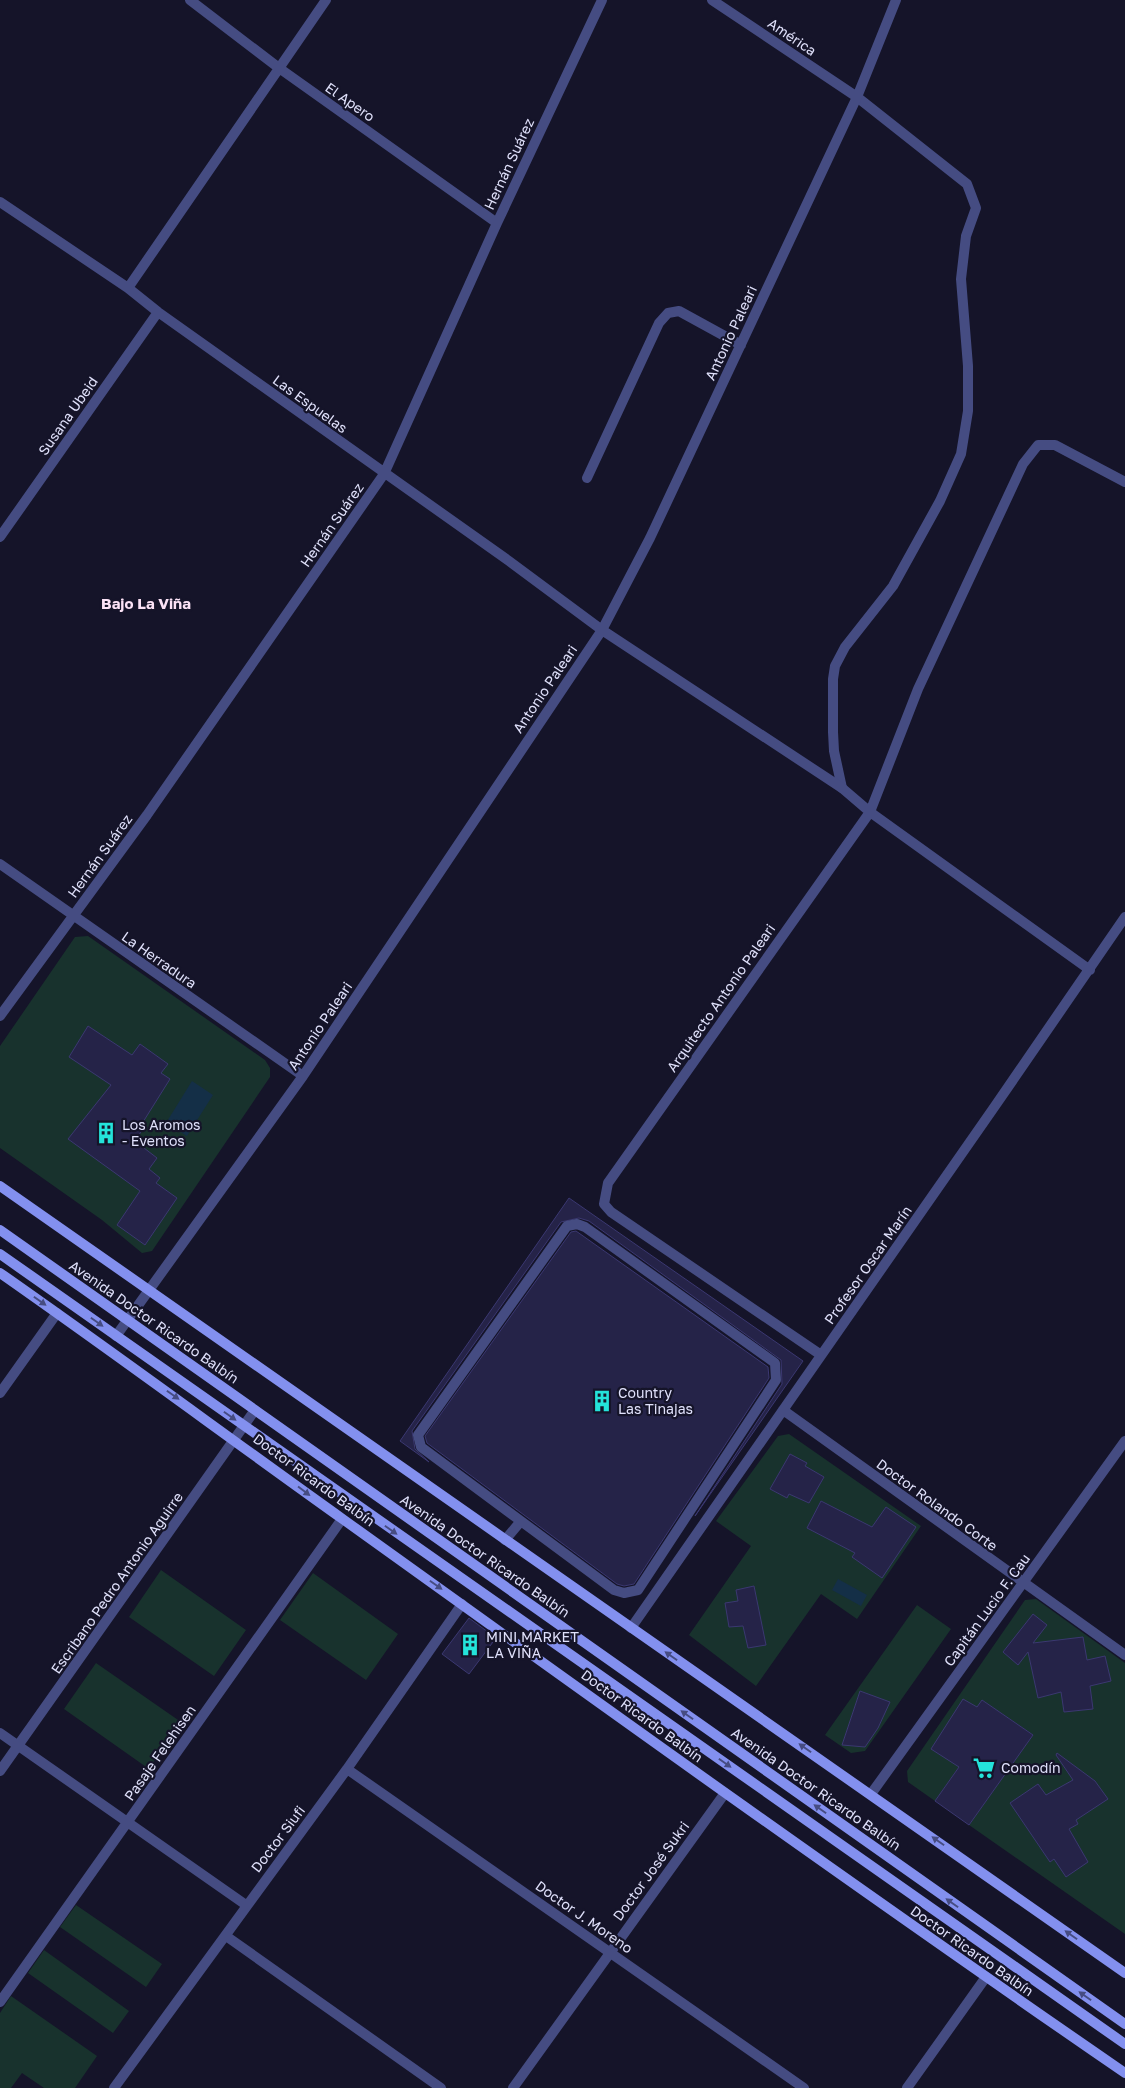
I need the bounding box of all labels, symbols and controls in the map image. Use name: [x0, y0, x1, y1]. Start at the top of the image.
street label: América: [765, 14, 820, 59]
street label: El Apero: [322, 78, 378, 125]
street label: Hernán Suárez: [480, 115, 537, 212]
street label: Antonio Paleari: [701, 283, 760, 383]
street label: Las Espuelas: [270, 371, 351, 436]
street label: Susana Ubeid: [34, 373, 101, 458]
street label: Hernán Suárez: [296, 479, 367, 570]
district label: Bajo La Viña: [101, 594, 191, 612]
street label: Antonio Paleari: [509, 641, 580, 736]
street label: Hernán Suárez: [64, 811, 136, 901]
street label: Arquitecto Antonio Paleari: [663, 920, 778, 1075]
street label: La Herradura: [119, 928, 200, 992]
street label: Antonio Paleari: [284, 978, 355, 1073]
place label: Los Aromos - Eventos: [122, 1116, 200, 1149]
building icon: Los Aromos - Eventos: [93, 1120, 119, 1146]
street label: Profesor Oscar Marín: [820, 1202, 915, 1327]
street label: Avenida Doctor Ricardo Balbín: [66, 1256, 242, 1387]
one-way arrow: [33, 1296, 47, 1306]
one-way arrow: [90, 1317, 104, 1327]
place label: Country Las Tinajas: [618, 1384, 693, 1417]
building icon: Country Las Tinajas: [589, 1388, 615, 1414]
one-way arrow: [166, 1390, 180, 1400]
one-way arrow: [223, 1411, 236, 1421]
street label: Doctor Ricardo Balbín: [250, 1430, 378, 1529]
street label: Doctor Rolando Corte: [873, 1455, 1001, 1554]
one-way arrow: [297, 1485, 310, 1496]
street label: Escribano Pedro Antonio Aguirre: [47, 1489, 186, 1677]
street label: Avenida Doctor Ricardo Balbín: [397, 1490, 573, 1621]
one-way arrow: [385, 1525, 398, 1535]
street label: Capitán Lucio F. Cau: [940, 1550, 1033, 1669]
one-way arrow: [429, 1580, 443, 1590]
place label: MINI MARKET LA VIÑA: [486, 1628, 579, 1661]
building icon: MINI MARKET LA VIÑA: [457, 1632, 483, 1658]
one-way arrow: [664, 1651, 678, 1661]
street label: Doctor Ricardo Balbín: [578, 1666, 706, 1765]
street label: Pasaje Felehisen: [120, 1702, 199, 1804]
one-way arrow: [680, 1710, 694, 1720]
street label: Avenida Doctor Ricardo Balbín: [728, 1723, 904, 1854]
one-way arrow: [798, 1743, 812, 1753]
supermarket icon: Comodín: [971, 1755, 997, 1781]
one-way arrow: [718, 1758, 732, 1768]
place label: Comodín: [1001, 1759, 1061, 1776]
street label: Doctor Siufi: [247, 1802, 308, 1875]
one-way arrow: [813, 1804, 826, 1814]
street label: Doctor José Sukri: [609, 1818, 692, 1924]
one-way arrow: [931, 1836, 945, 1846]
street label: Doctor J. Moreno: [532, 1877, 636, 1956]
one-way arrow: [946, 1898, 959, 1908]
street label: Doctor Ricardo Balbín: [908, 1902, 1037, 1999]
one-way arrow: [1064, 1930, 1078, 1940]
one-way arrow: [1078, 1991, 1092, 2001]

